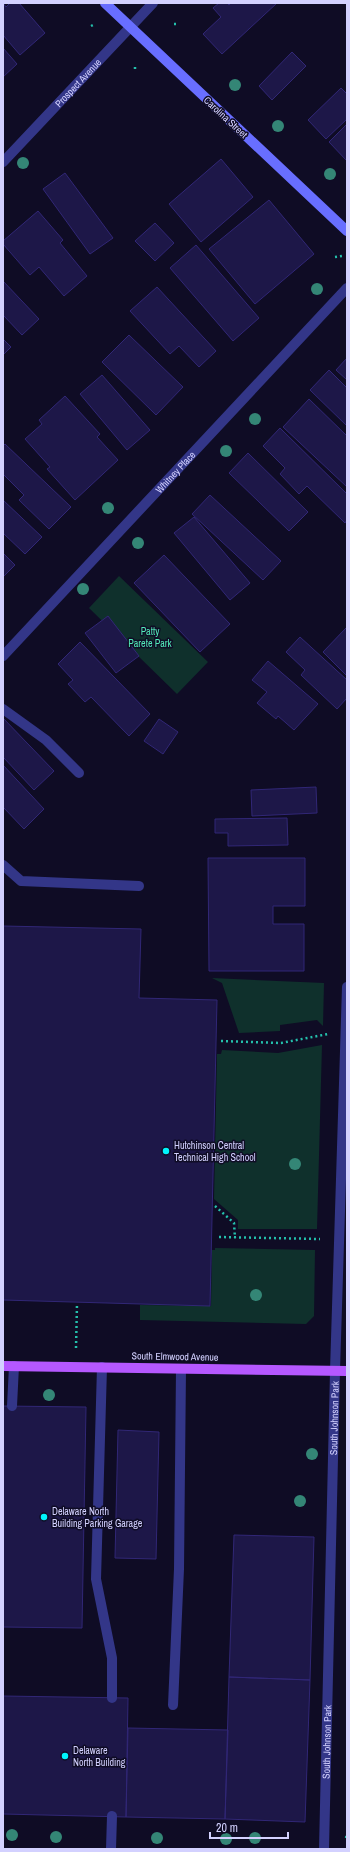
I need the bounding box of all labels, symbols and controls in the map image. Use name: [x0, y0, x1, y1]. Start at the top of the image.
street label: Prospect Avenue: [52, 56, 104, 110]
street label: Carolina Street: [201, 94, 251, 141]
street label: Whitney Place: [153, 448, 199, 496]
park label: Patty Parete Park: [128, 625, 173, 650]
place label: Hutchinson Central Technical High School: [174, 1139, 256, 1164]
marker: Hutchinson Central Technical High School: [161, 1146, 171, 1156]
street label: South Elmwood Avenue: [131, 1349, 219, 1364]
street label: South Johnson Park: [327, 1380, 342, 1455]
place label: Delaware North Building Parking Garage: [52, 1505, 143, 1530]
marker: Delaware North Building Parking Garage: [39, 1512, 49, 1522]
street label: South Johnson Park: [320, 1704, 334, 1779]
place label: Delaware North Building: [73, 1744, 126, 1769]
marker: Delaware North Building: [60, 1751, 70, 1761]
scale bar: [210, 1814, 288, 1840]
text: 20 m: [216, 1820, 238, 1836]

